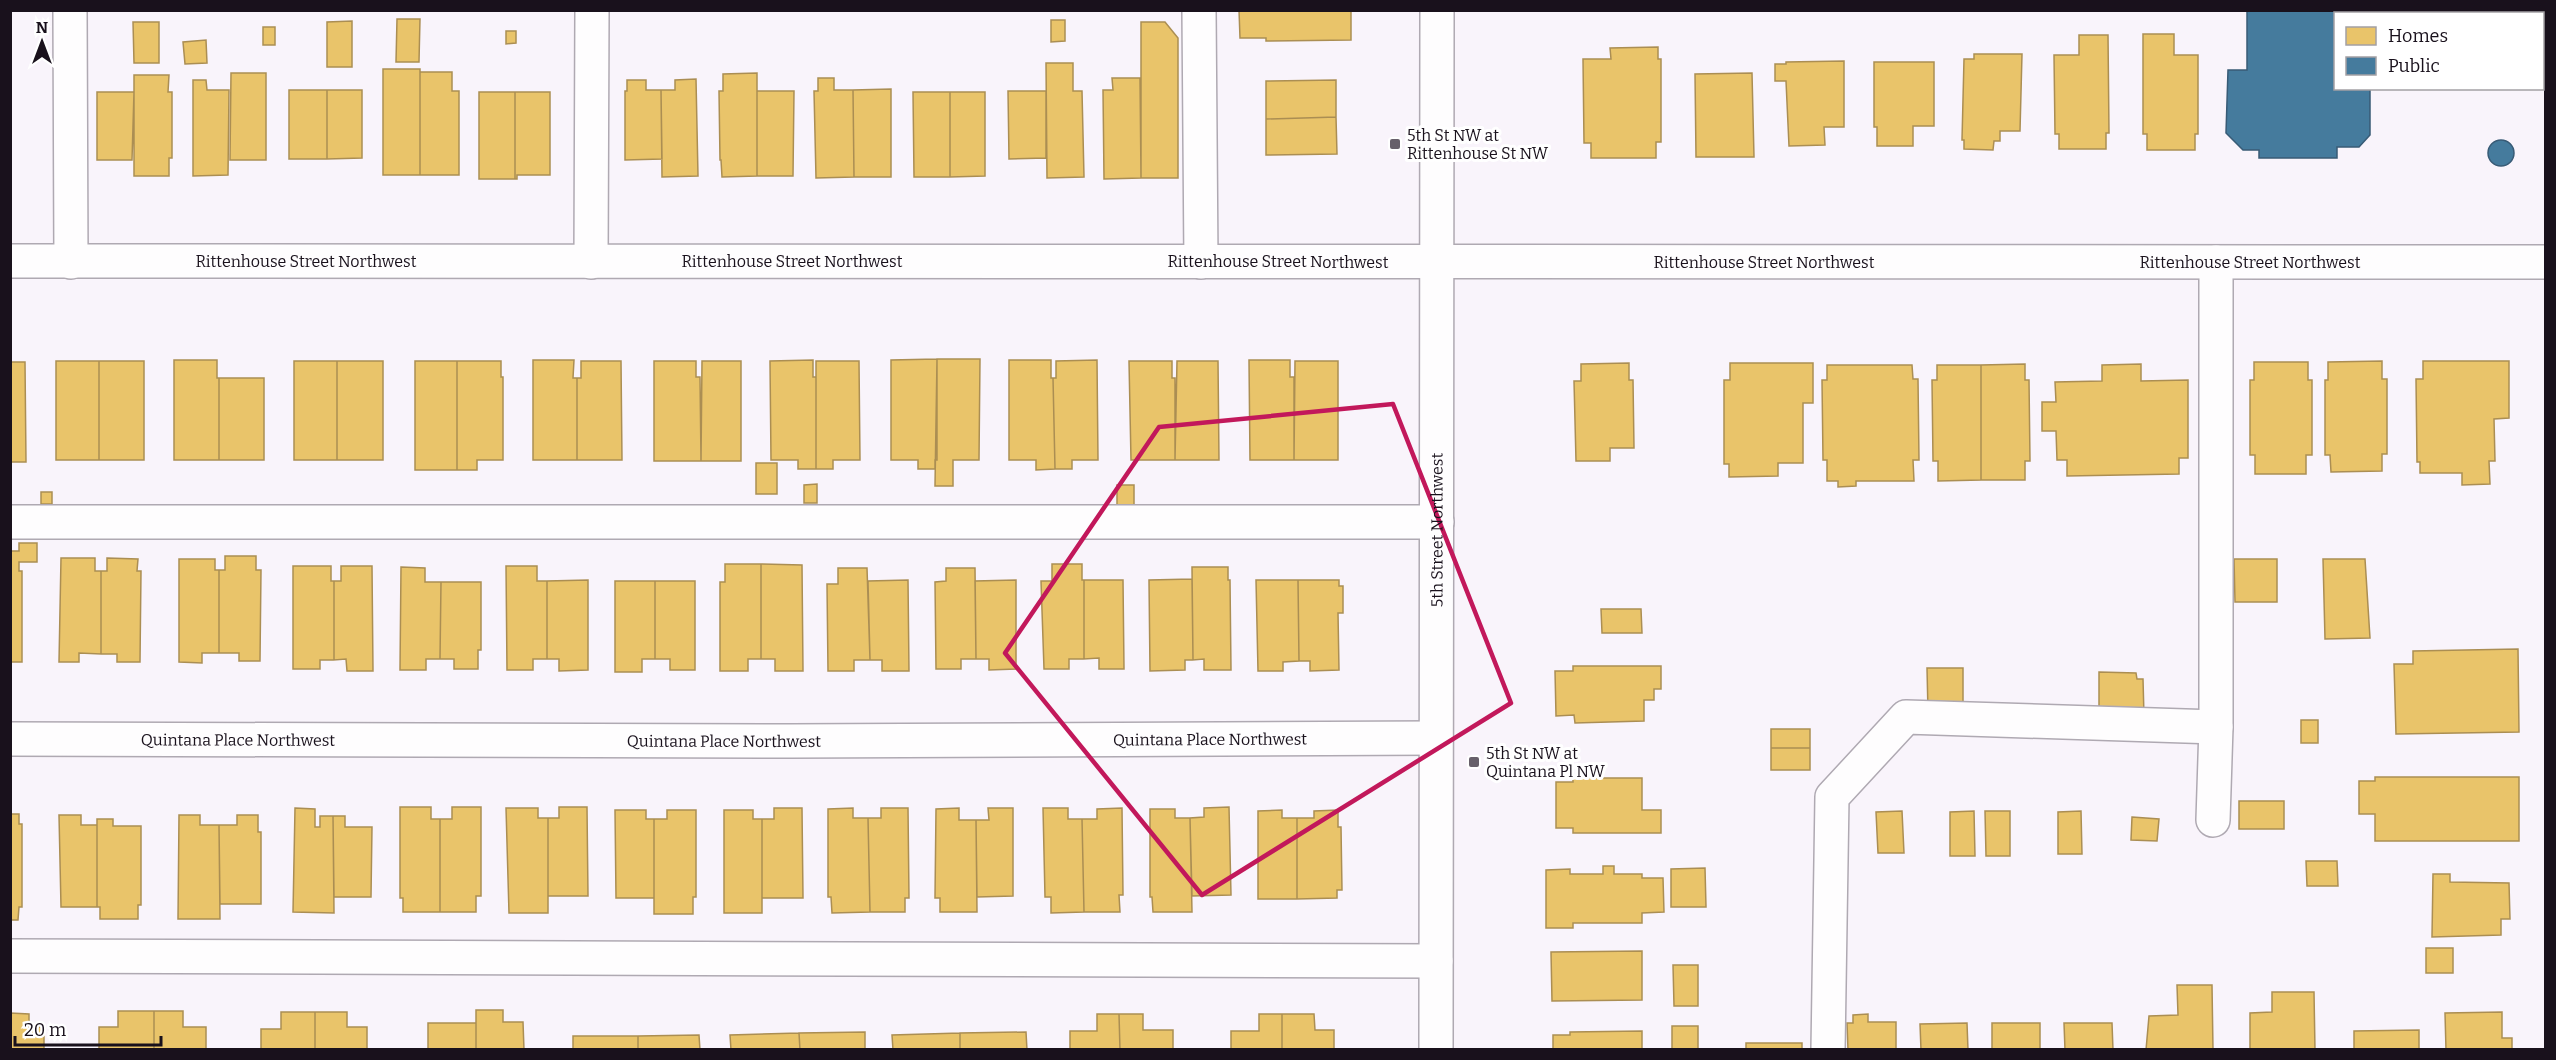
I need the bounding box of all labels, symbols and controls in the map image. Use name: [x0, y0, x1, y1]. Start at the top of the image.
north arrow: [12, 12, 72, 72]
legend: [2334, 12, 2544, 90]
text: N: [36, 18, 48, 37]
text: Homes: [2388, 25, 2448, 47]
text: Public: [2388, 55, 2440, 77]
place label: 5th St NW at Rittenhouse St NW: [1407, 126, 1549, 163]
marker: 5th St NW at Rittenhouse St NW: [1388, 137, 1402, 151]
street label: Rittenhouse Street Northwest: [195, 252, 417, 271]
street label: Rittenhouse Street Northwest: [681, 252, 903, 271]
street label: Rittenhouse Street Northwest: [1167, 252, 1389, 271]
street label: Rittenhouse Street Northwest: [1653, 252, 1875, 271]
street label: Rittenhouse Street Northwest: [2139, 252, 2361, 271]
street label: 5th Street Northwest: [1427, 453, 1446, 607]
street label: Quintana Place Northwest: [1113, 729, 1307, 749]
street label: Quintana Place Northwest: [141, 730, 335, 749]
street label: Quintana Place Northwest: [627, 731, 821, 751]
place label: 5th St NW at Quintana Pl NW: [1486, 744, 1606, 781]
marker: 5th St NW at Quintana Pl NW: [1467, 755, 1481, 769]
scale bar: [15, 1009, 160, 1047]
text: 20 m: [24, 1019, 66, 1041]

